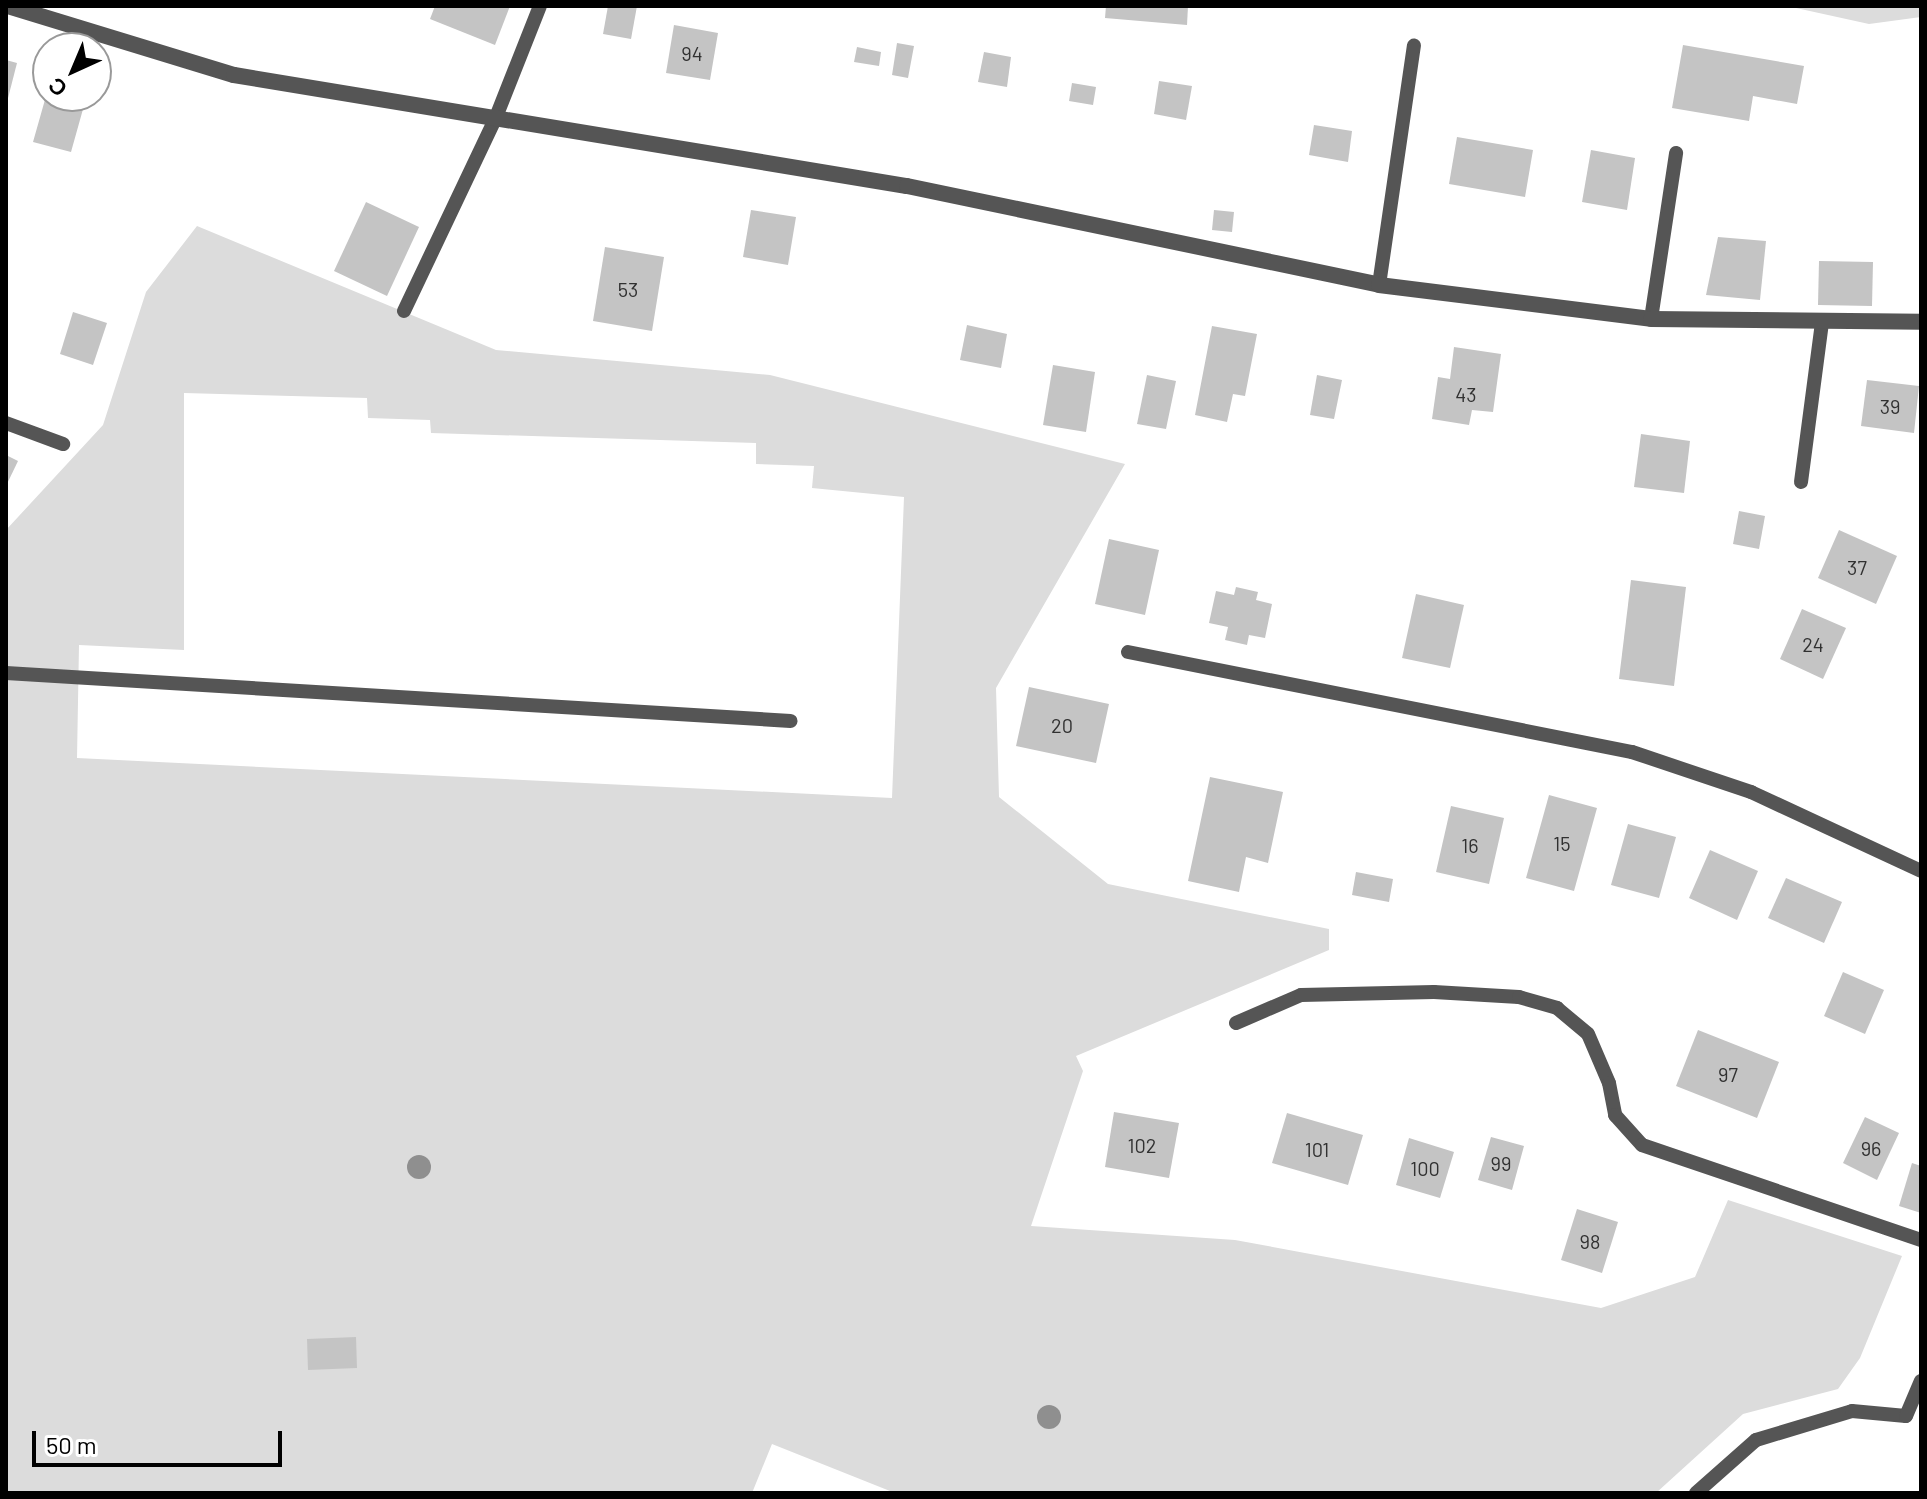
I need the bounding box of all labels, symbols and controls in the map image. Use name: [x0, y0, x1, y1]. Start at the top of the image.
north arrow: [32, 32, 112, 112]
house number: 94: [681, 41, 703, 65]
text: С: [42, 73, 71, 103]
house number: 53: [618, 277, 638, 301]
house number: 43: [1455, 382, 1477, 406]
house number: 39: [1880, 394, 1900, 418]
house number: 37: [1847, 555, 1867, 579]
house number: 24: [1802, 632, 1824, 656]
house number: 20: [1051, 713, 1073, 737]
house number: 15: [1553, 831, 1571, 855]
house number: 16: [1461, 833, 1479, 857]
house number: 97: [1718, 1062, 1738, 1086]
house number: 102: [1127, 1133, 1157, 1157]
house number: 96: [1861, 1136, 1881, 1160]
house number: 101: [1305, 1137, 1329, 1161]
house number: 99: [1491, 1151, 1511, 1175]
house number: 100: [1410, 1156, 1440, 1180]
house number: 98: [1580, 1229, 1600, 1253]
scale bar: [36, 1415, 286, 1465]
text: 50 m: [46, 1430, 97, 1459]

